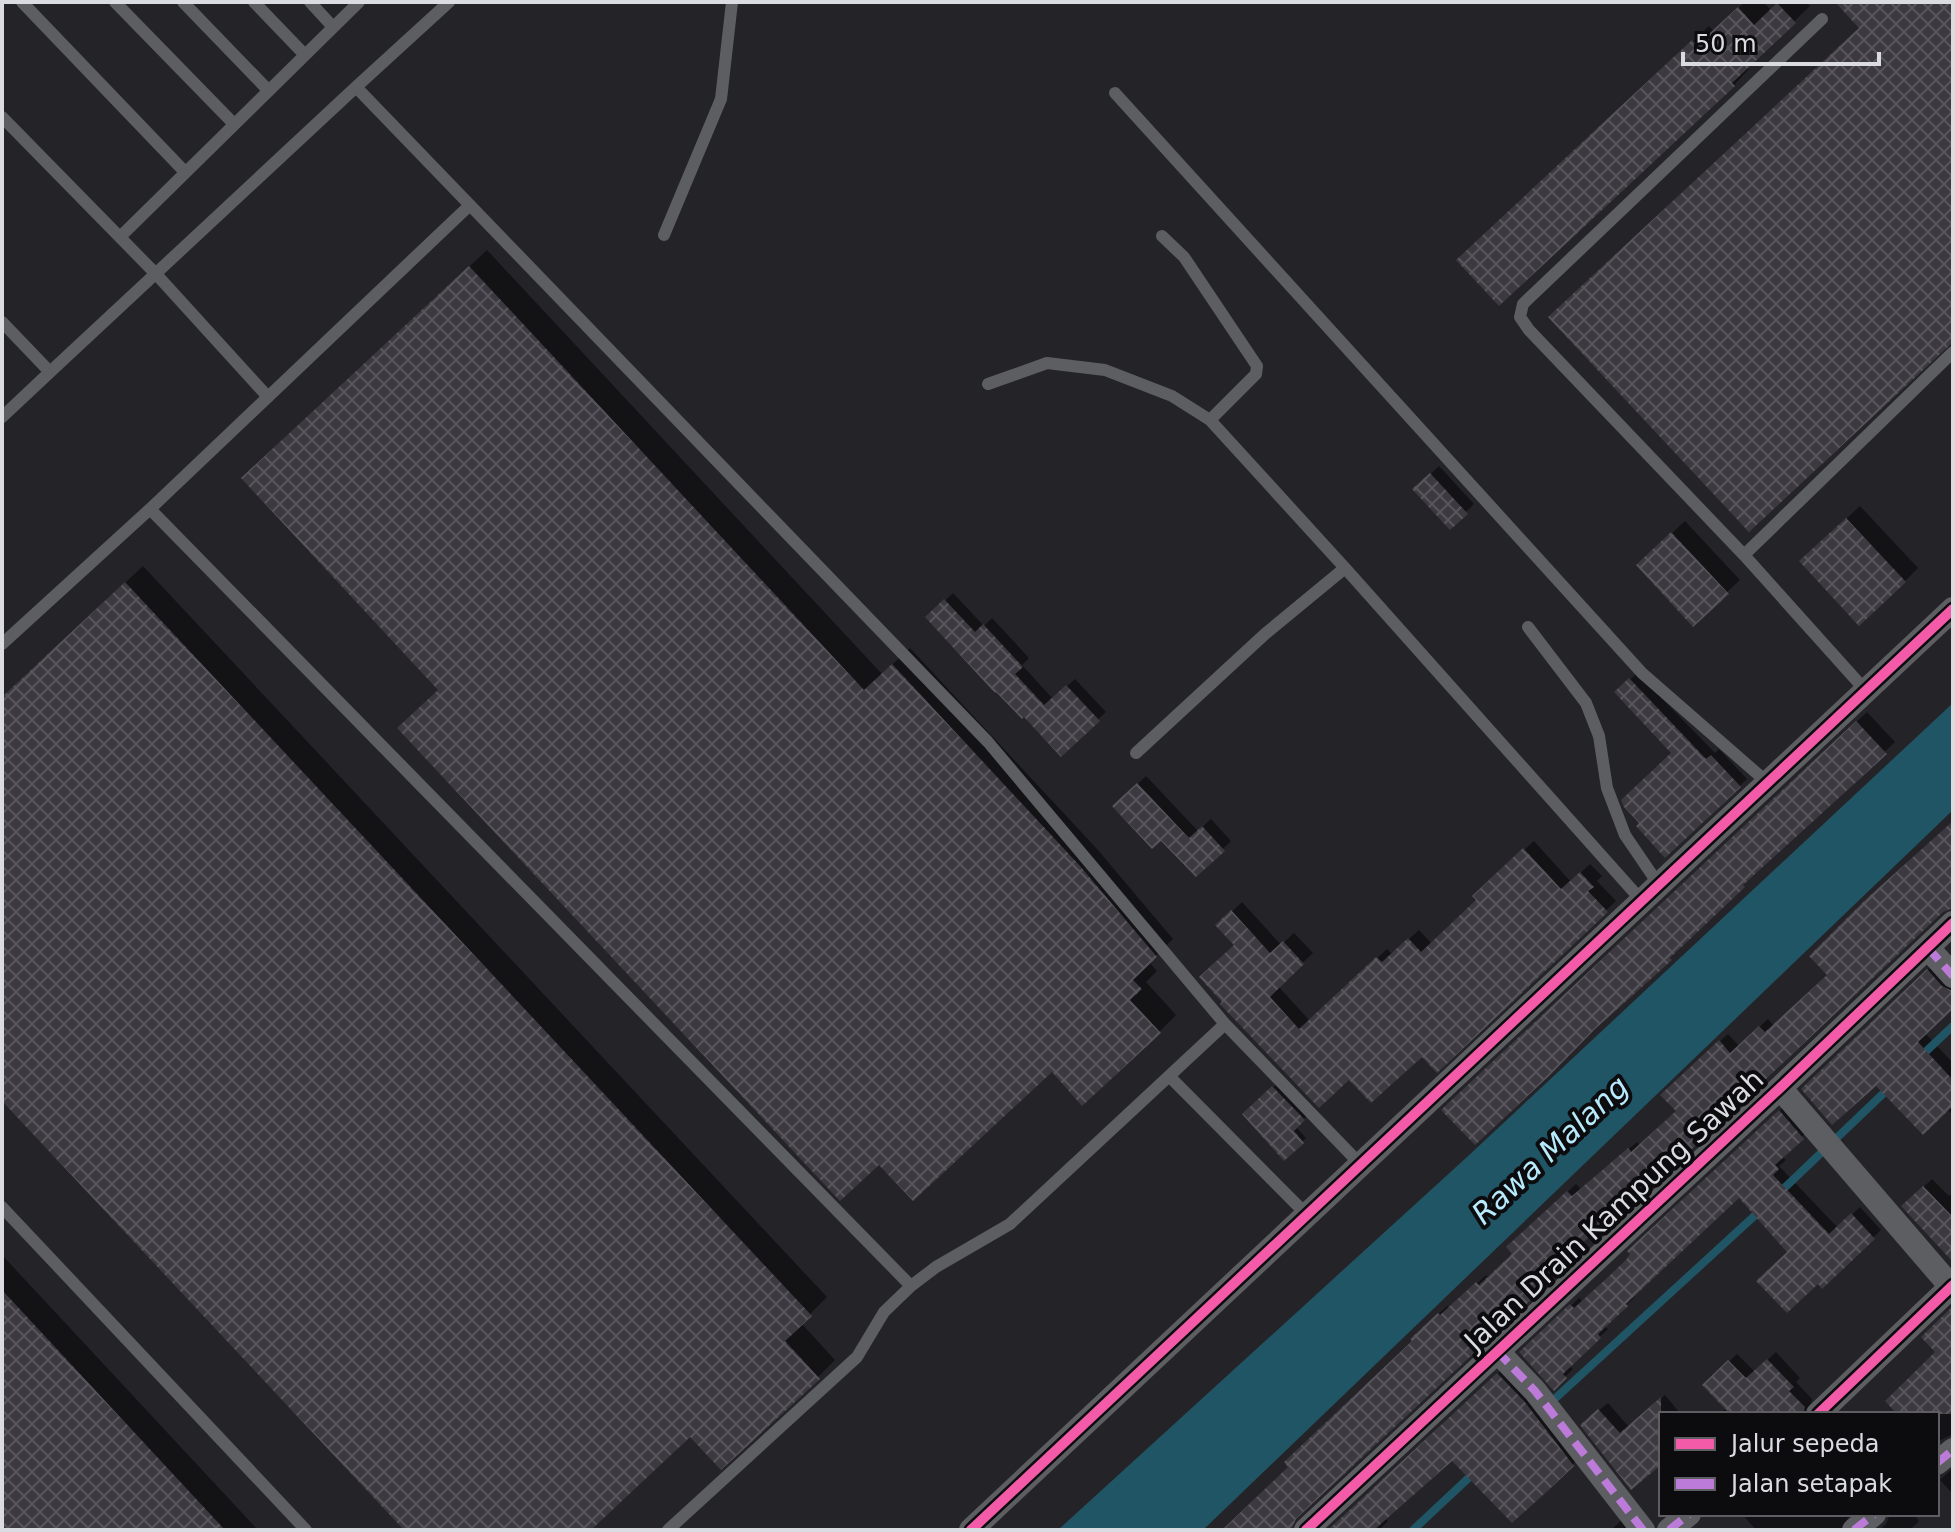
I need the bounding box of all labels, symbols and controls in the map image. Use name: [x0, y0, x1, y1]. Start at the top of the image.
scale bar: [1683, 16, 1879, 66]
text: 50 m: [1695, 30, 1757, 58]
street label: Jalan Drain Kampung Sawah: [1456, 1063, 1770, 1359]
water label: Rawa Malang: [1465, 1069, 1635, 1231]
legend: [1659, 1412, 1939, 1516]
text: Jalur sepeda: [1729, 1430, 1879, 1458]
text: Jalan setapak: [1729, 1470, 1892, 1498]

